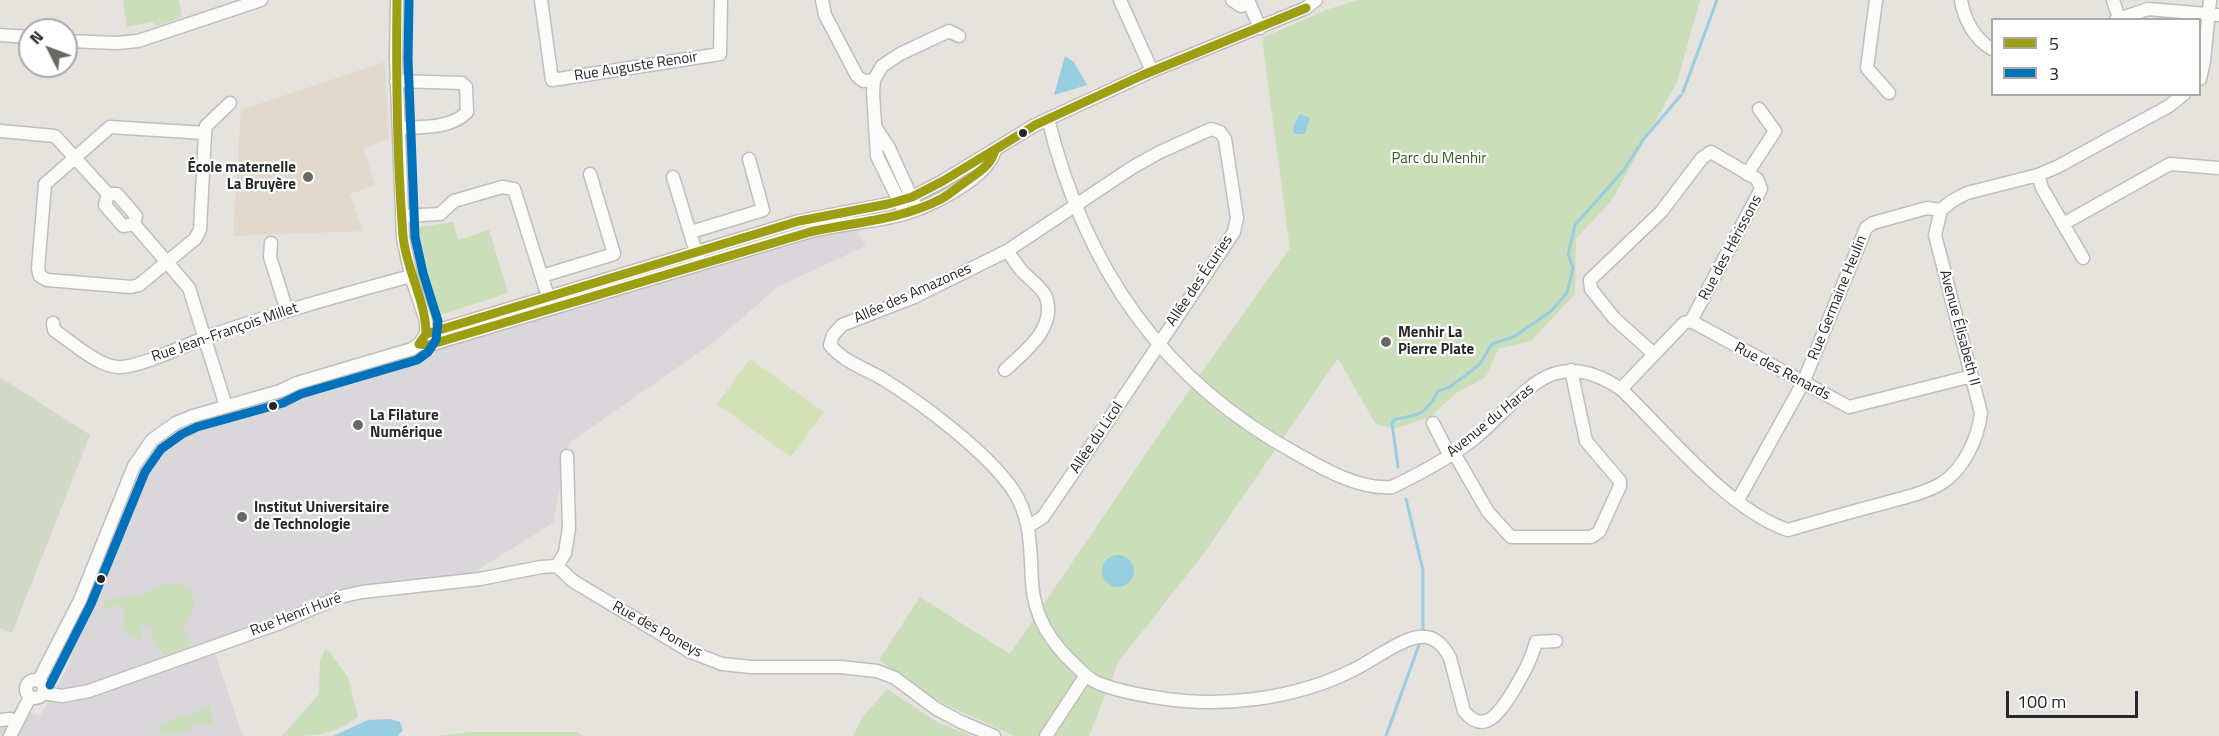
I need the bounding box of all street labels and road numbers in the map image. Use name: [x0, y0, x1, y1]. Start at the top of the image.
street label: Rue Auguste Renoir: [573, 48, 699, 86]
street label: Rue des Hérissons: [1696, 192, 1766, 304]
street label: Allée des Écuries: [1163, 232, 1237, 330]
street label: Rue Germaine Heulin: [1805, 233, 1871, 363]
street label: Allée des Amazones: [852, 260, 974, 328]
street label: Avenue Élisabeth II: [1935, 268, 1983, 388]
street label: Rue Jean-François Millet: [149, 299, 301, 367]
street label: Rue des Renards: [1731, 339, 1833, 405]
street label: Avenue du Haras: [1444, 380, 1538, 462]
street label: Allée du Licol: [1067, 399, 1127, 477]
street label: Rue Henri Huré: [248, 589, 344, 641]
street label: Rue des Poneys: [609, 598, 705, 662]

